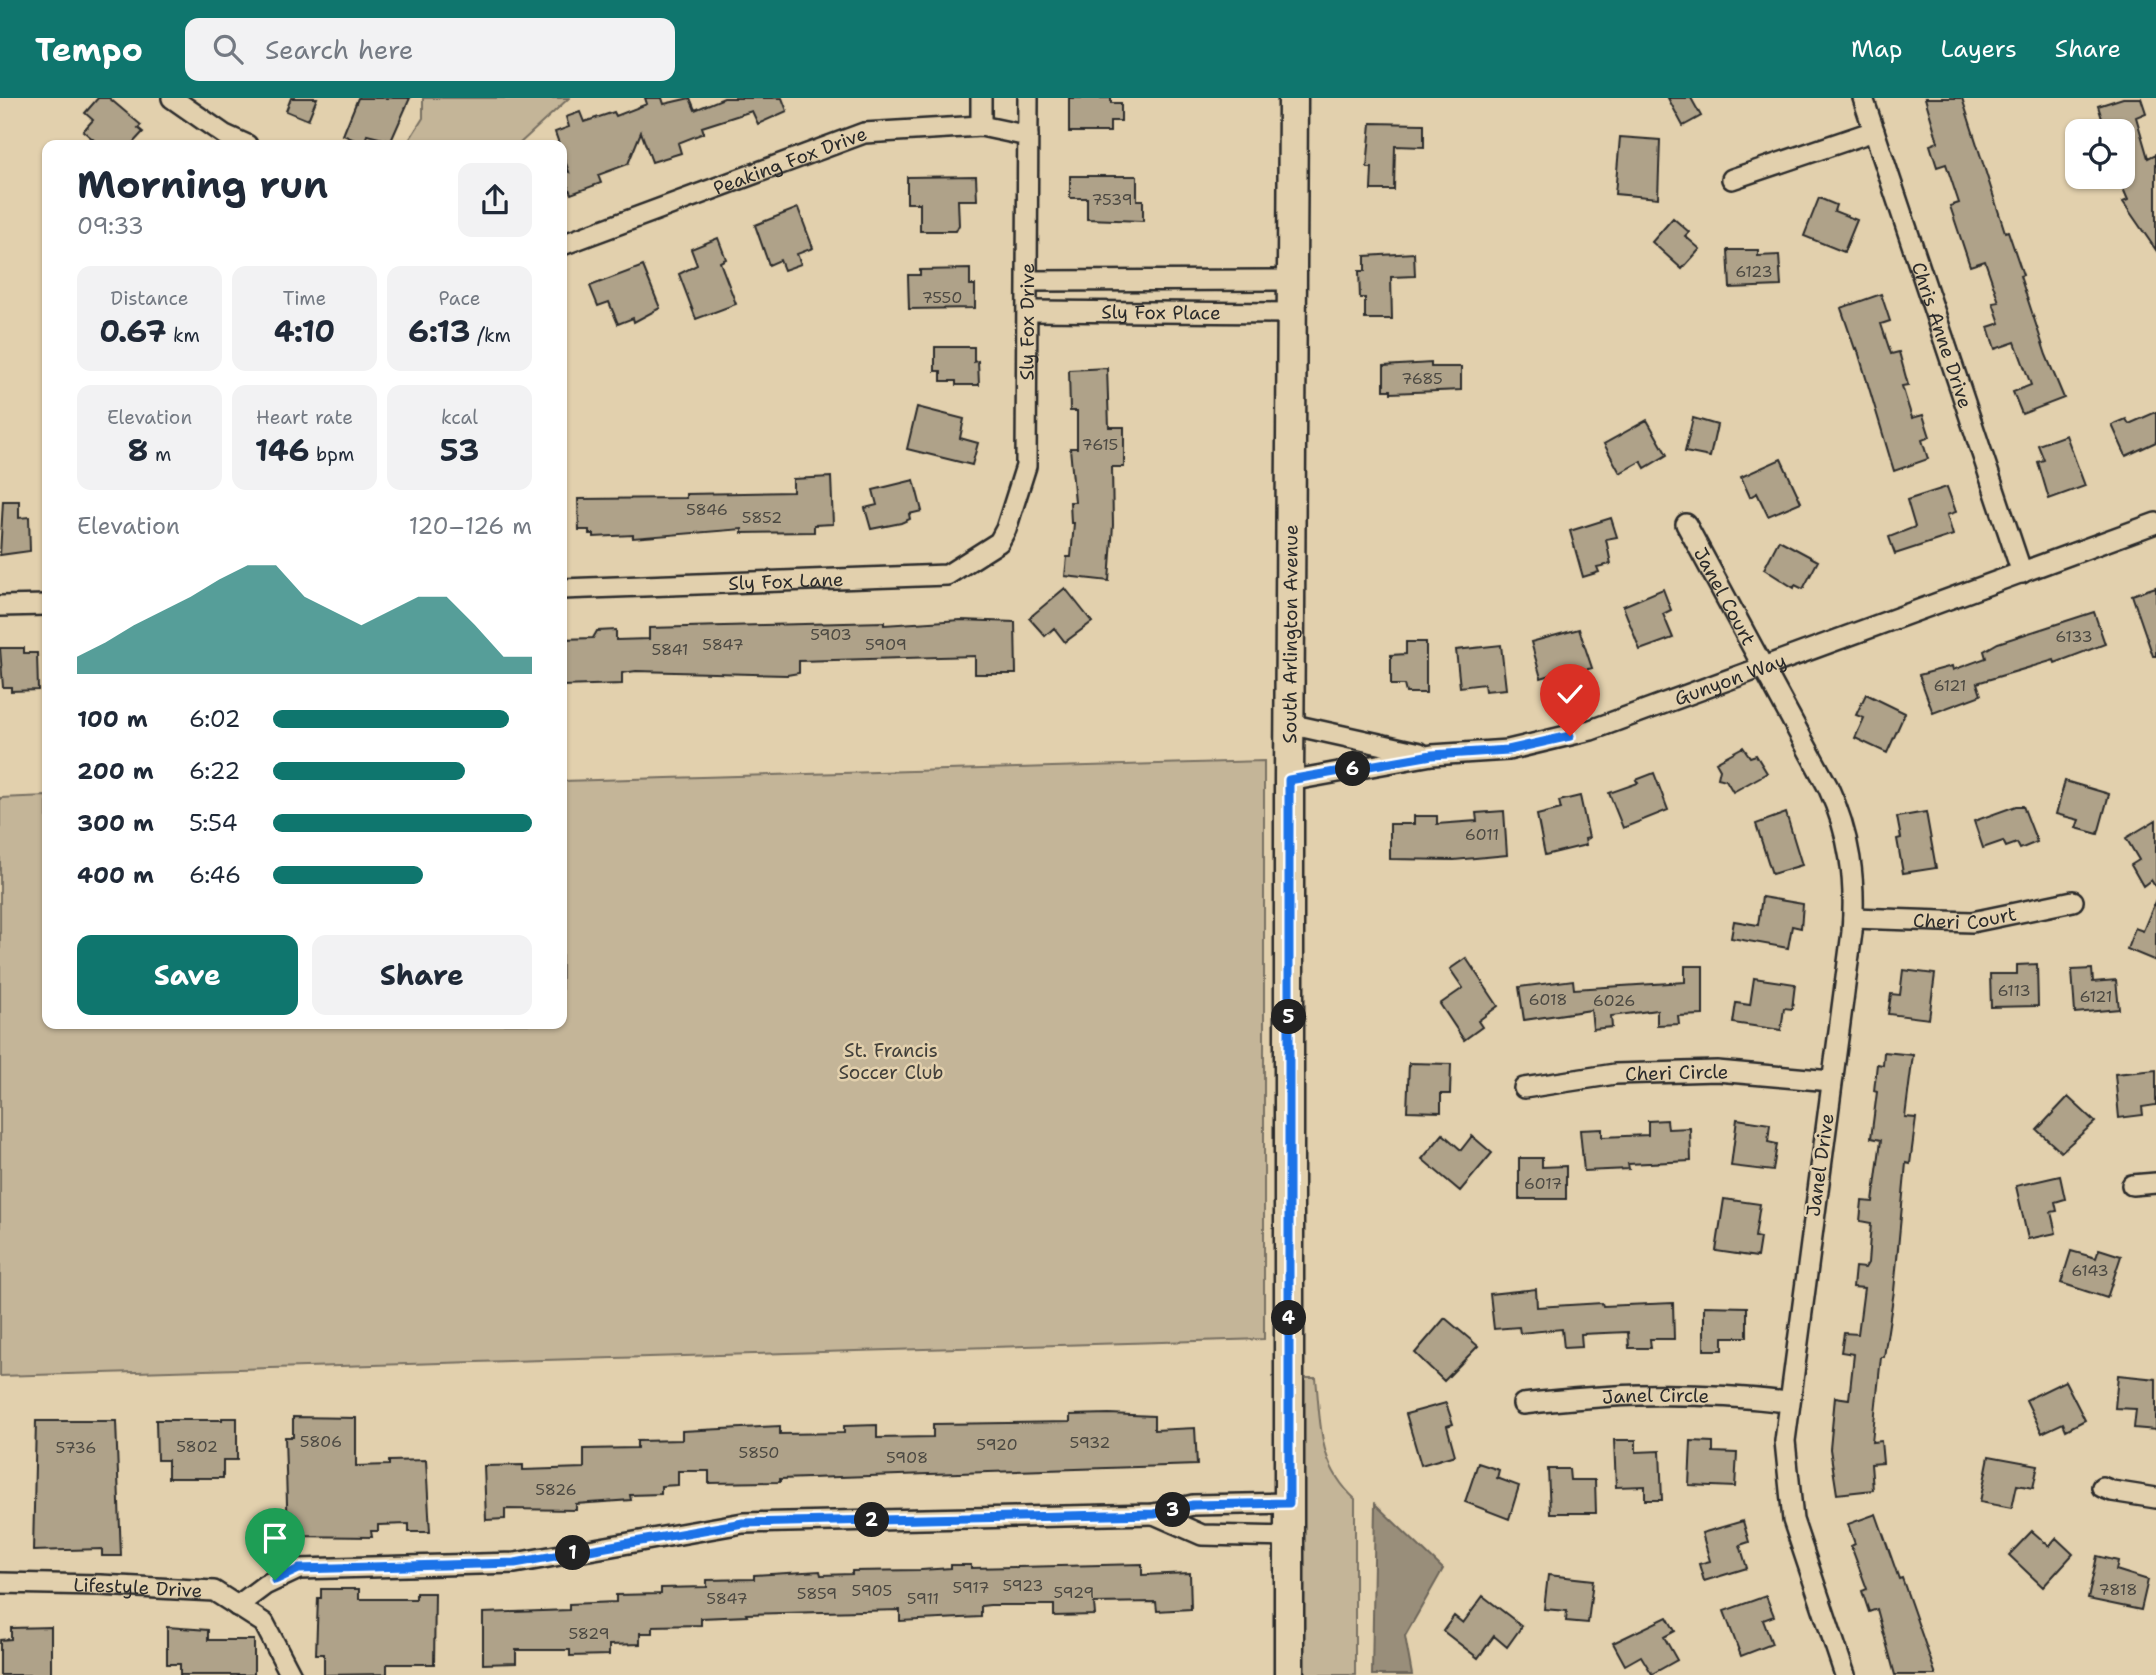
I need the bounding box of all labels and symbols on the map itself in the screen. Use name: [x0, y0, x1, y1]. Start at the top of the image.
street label: Peaking Fox Drive: [709, 121, 870, 200]
house number: 7539: [1091, 189, 1133, 210]
street label: Chris Anne Drive: [1906, 259, 1978, 412]
house number: 6123: [1735, 261, 1773, 282]
street label: Sly Fox Drive: [1014, 263, 1040, 381]
house number: 7550: [922, 287, 962, 308]
street label: Sly Fox Place: [1101, 299, 1221, 325]
house number: 7685: [1401, 368, 1443, 389]
house number: 7615: [1082, 434, 1118, 455]
house number: 5846: [686, 499, 728, 520]
house number: 5852: [742, 507, 782, 528]
street label: South Arlington Avenue: [1277, 524, 1303, 744]
street label: Janel Court: [1688, 543, 1762, 650]
street label: Sly Fox Lane: [728, 566, 844, 595]
house number: 5903: [810, 624, 852, 645]
house number: 6133: [2055, 626, 2093, 647]
house number: 5847: [702, 634, 744, 655]
house number: 5909: [865, 634, 907, 655]
house number: 5841: [651, 639, 689, 660]
street label: Gunyon Way: [1671, 647, 1789, 711]
pin: [1540, 664, 1600, 736]
house number: 6121: [1934, 675, 1966, 696]
pin: 6: [1336, 752, 1370, 786]
house number: 6011: [1465, 824, 1499, 845]
street label: Cheri Court: [1913, 901, 2019, 935]
house number: 6113: [1997, 980, 2031, 1001]
house number: 6121: [2080, 986, 2112, 1007]
house number: 6018: [1528, 989, 1568, 1010]
house number: 6026: [1593, 990, 1635, 1011]
pin: 5: [1272, 1000, 1306, 1034]
park label: St. Francis Soccer Club: [838, 1038, 944, 1085]
street label: Cheri Circle: [1625, 1058, 1730, 1086]
street label: Janel Drive: [1800, 1112, 1840, 1218]
house number: 6017: [1524, 1173, 1562, 1194]
house number: 6143: [2071, 1260, 2109, 1281]
pin: 4: [1272, 1300, 1306, 1336]
street label: Janel Circle: [1601, 1382, 1710, 1409]
house number: 5806: [300, 1431, 342, 1452]
house number: 5932: [1070, 1432, 1110, 1453]
house number: 5920: [976, 1434, 1018, 1455]
house number: 5802: [176, 1436, 218, 1457]
house number: 5736: [55, 1437, 97, 1458]
house number: 5850: [738, 1442, 780, 1463]
house number: 5908: [886, 1447, 928, 1468]
house number: 5826: [535, 1479, 577, 1500]
pin: 3: [1156, 1492, 1190, 1528]
pin: 2: [854, 1502, 890, 1538]
pin: [245, 1508, 305, 1580]
pin: 1: [556, 1536, 590, 1570]
street label: Lifestyle Drive: [73, 1572, 203, 1603]
house number: 5923: [1002, 1575, 1044, 1596]
house number: 5917: [953, 1577, 989, 1598]
house number: 7818: [2099, 1579, 2137, 1600]
house number: 5905: [852, 1580, 892, 1601]
house number: 5929: [1054, 1582, 1095, 1603]
house number: 5859: [797, 1583, 837, 1604]
house number: 5847: [706, 1588, 748, 1609]
house number: 5911: [907, 1588, 939, 1609]
house number: 5829: [568, 1623, 610, 1644]

